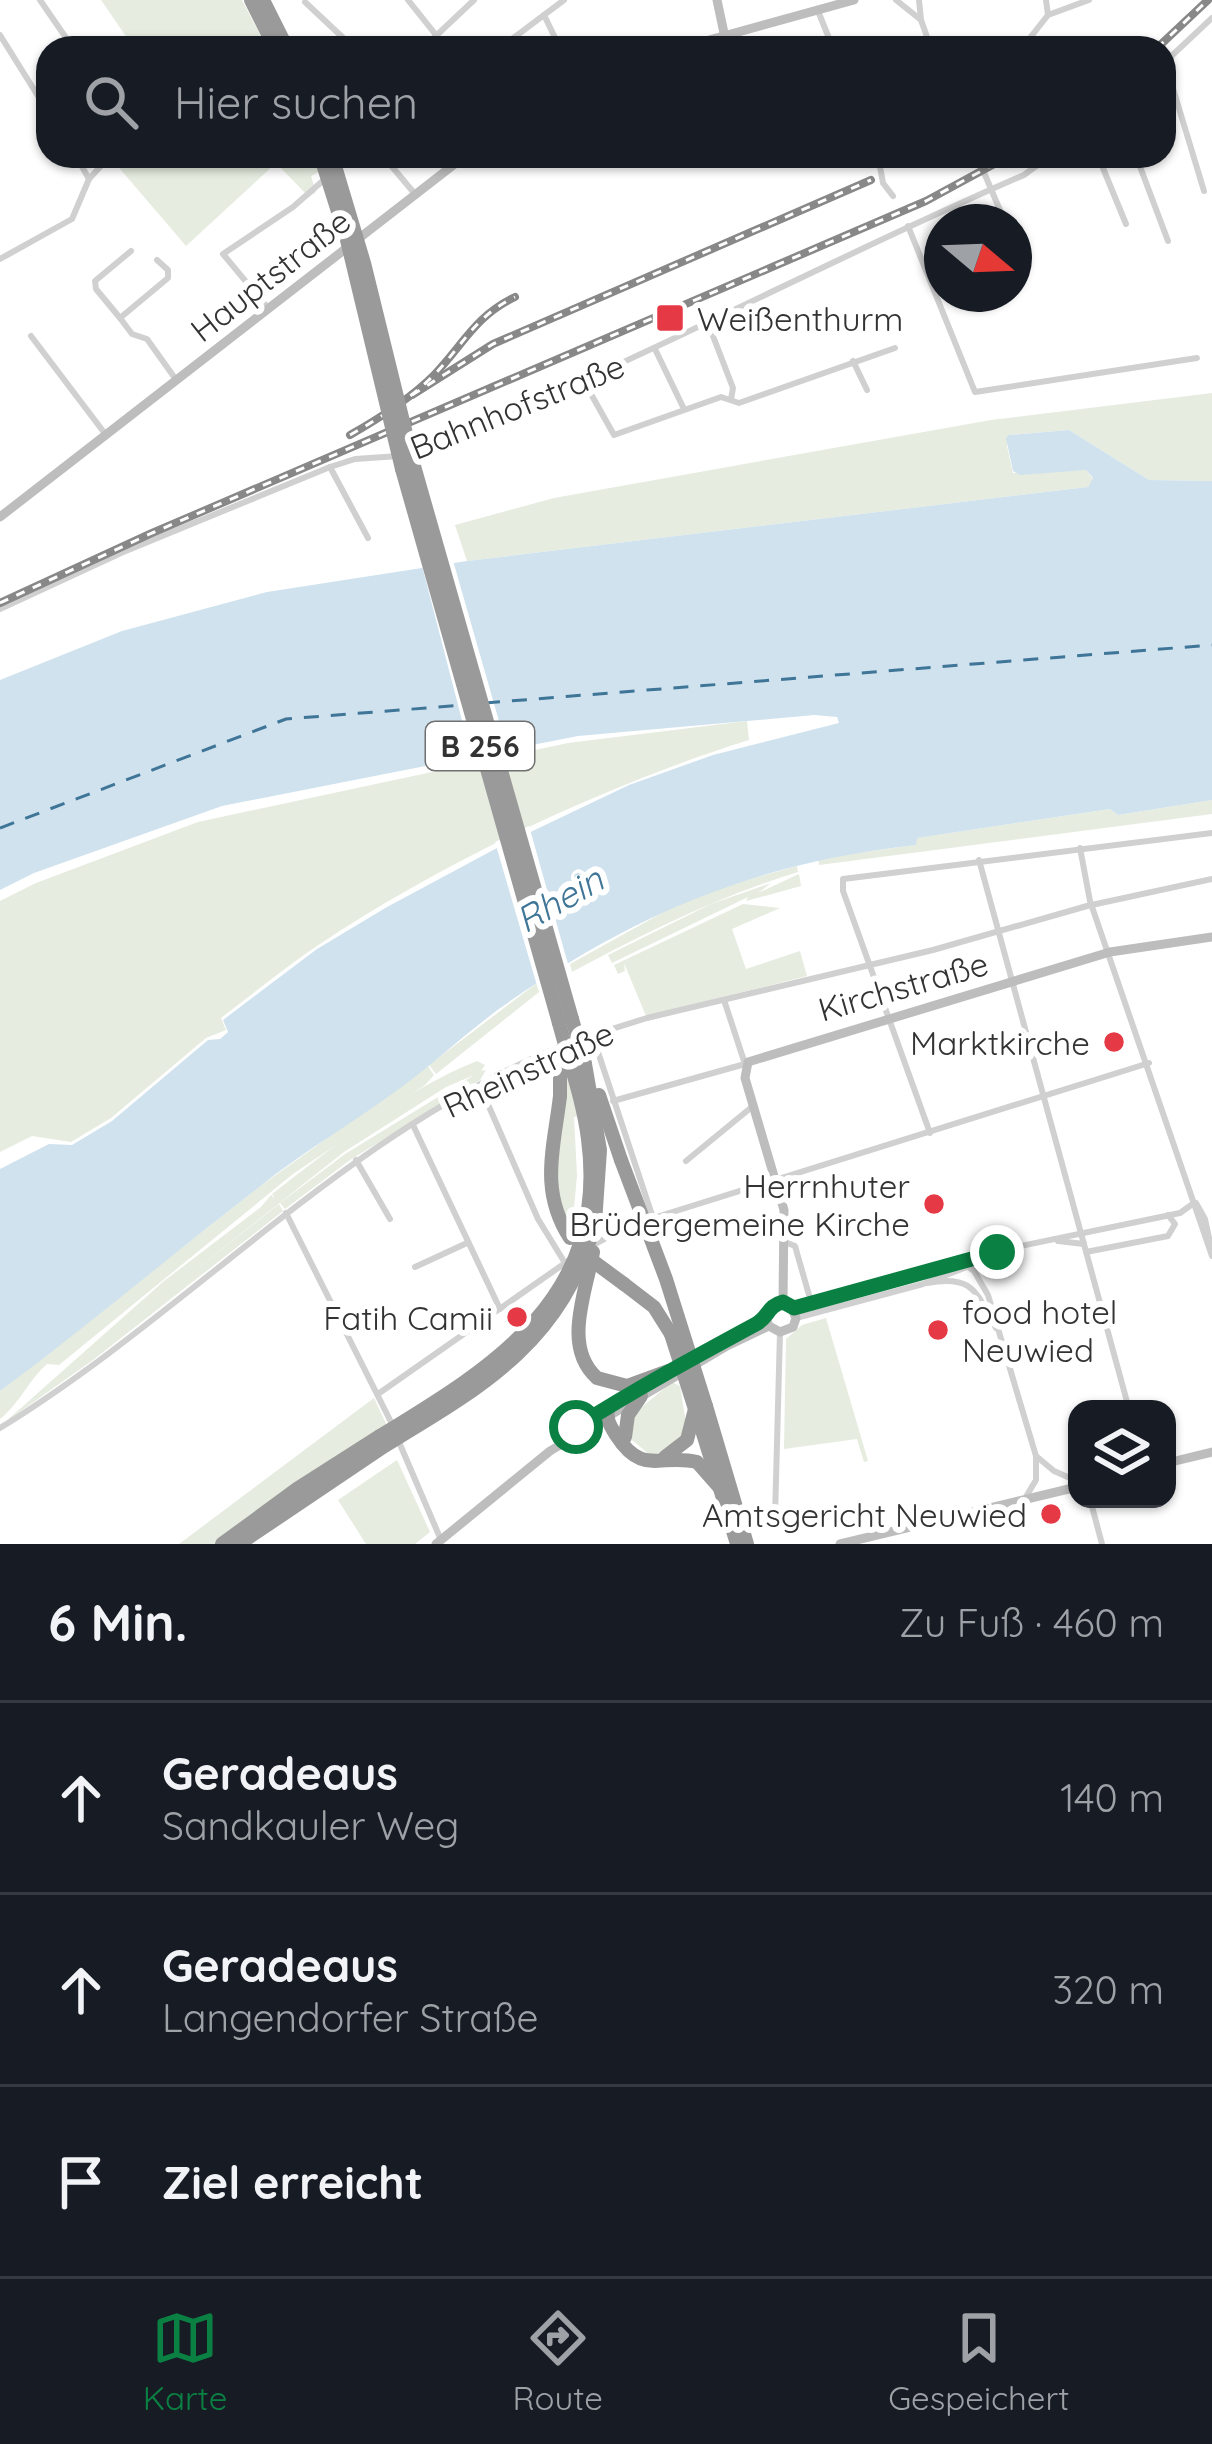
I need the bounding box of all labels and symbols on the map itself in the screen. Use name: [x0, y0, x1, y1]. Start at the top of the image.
street label: Hauptstraße: [182, 200, 358, 350]
north arrow: [924, 204, 1032, 312]
place label: Weißenthurm: [697, 298, 903, 339]
marker: Weißenthurm: [654, 302, 686, 334]
street label: Bahnhofstraße: [404, 344, 630, 468]
road number: B 256: [426, 722, 534, 770]
water label: Rhein: [507, 856, 612, 942]
street label: Kirchstraße: [813, 942, 993, 1030]
street label: Rheinstraße: [436, 1012, 620, 1126]
place label: Marktkirche: [910, 1022, 1090, 1063]
marker: Marktkirche: [1101, 1029, 1127, 1055]
place label: Herrnhuter Brüdergemeine Kirche: [569, 1165, 910, 1244]
marker: Herrnhuter Brüdergemeine Kirche: [921, 1191, 947, 1217]
route end: [970, 1225, 1024, 1279]
place label: food hotel Neuwied: [962, 1291, 1117, 1370]
place label: Fatih Camii: [323, 1297, 493, 1338]
marker: Fatih Camii: [504, 1304, 530, 1330]
marker: food hotel Neuwied: [925, 1317, 951, 1343]
route start: [549, 1400, 603, 1454]
place label: Amtsgericht Neuwied: [702, 1494, 1027, 1535]
marker: Amtsgericht Neuwied: [1038, 1501, 1064, 1527]

